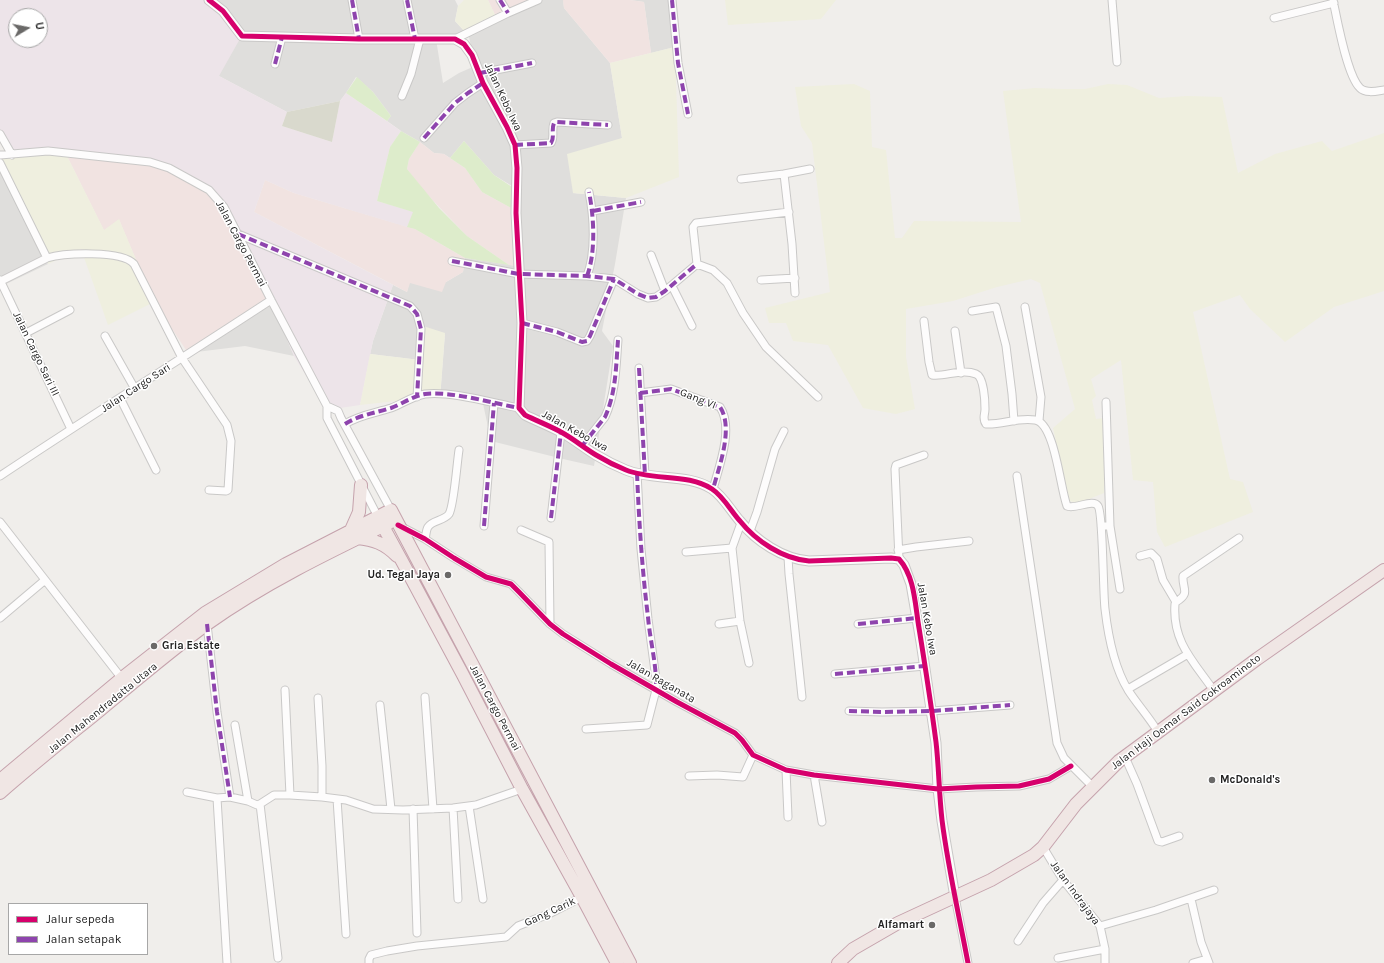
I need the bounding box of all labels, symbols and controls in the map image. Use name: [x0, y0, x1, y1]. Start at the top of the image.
north arrow: [8, 8, 48, 48]
text: U: [32, 21, 46, 31]
street label: Jalan Kebo Iwa: [481, 61, 525, 133]
street label: Jalan Cargo Permai: [213, 199, 269, 289]
street label: Jalan Cargo Sari III: [10, 310, 62, 398]
street label: Jalan Cargo Sari: [99, 361, 173, 415]
street label: Gang VI: [678, 386, 718, 412]
street label: Jalan Kebo Iwa: [540, 407, 610, 455]
place label: Ud. Tegal Jaya: [367, 568, 440, 582]
marker: Ud. Tegal Jaya: [443, 570, 453, 580]
street label: Jalan Kebo Iwa: [914, 582, 940, 656]
place label: Gria Estate: [162, 639, 220, 653]
marker: Gria Estate: [149, 641, 159, 651]
street label: Jalan Haji Oemar Said Cokroaminoto: [1109, 651, 1263, 773]
street label: Jalan Raganata: [624, 656, 698, 706]
street label: Jalan Mahendradatta Utara: [46, 660, 160, 756]
street label: Jalan Cargo Permai: [467, 663, 523, 753]
place label: McDonald's: [1220, 773, 1280, 787]
marker: McDonald's: [1207, 775, 1217, 785]
street label: Jalan Indrajaya: [1047, 858, 1103, 928]
street label: Gang Carik: [522, 894, 578, 930]
legend: [8, 903, 148, 955]
text: Jalur sepeda: [46, 912, 115, 926]
place label: Alfamart: [878, 918, 924, 932]
marker: Alfamart: [927, 920, 937, 930]
text: Jalan setapak: [46, 932, 121, 946]

